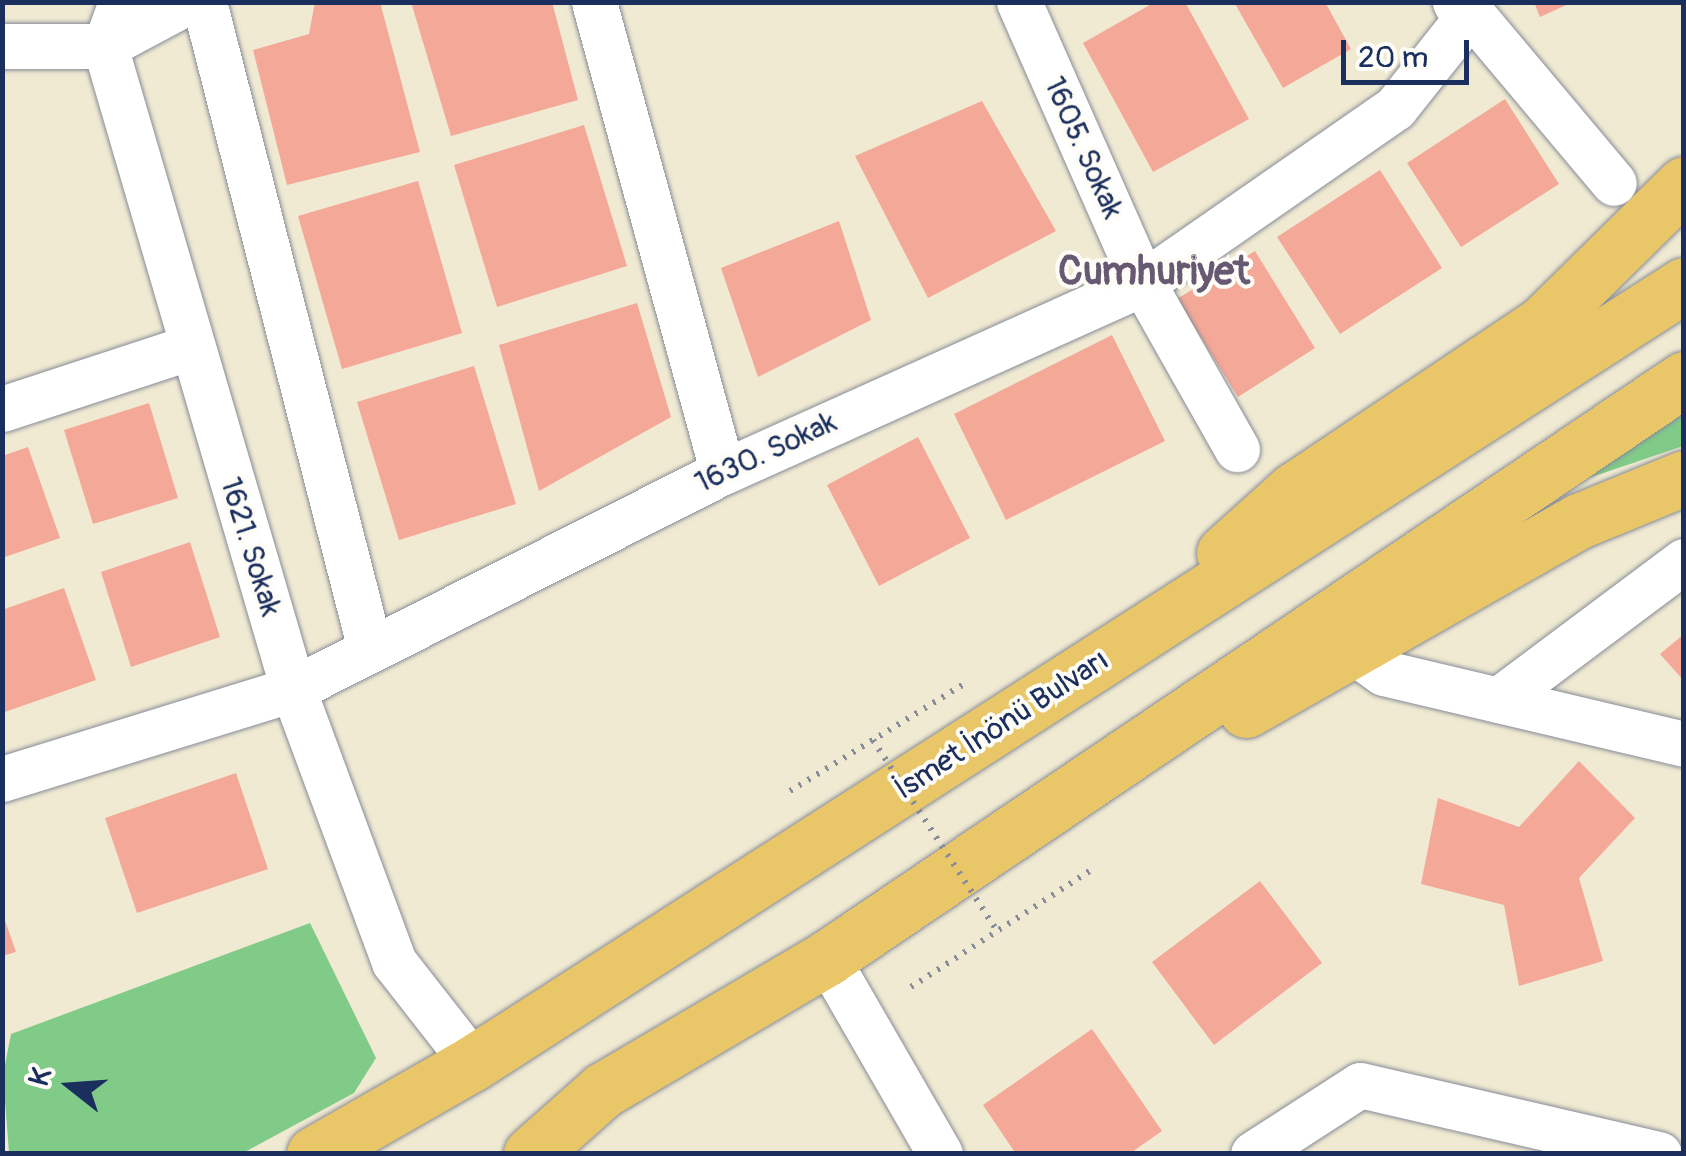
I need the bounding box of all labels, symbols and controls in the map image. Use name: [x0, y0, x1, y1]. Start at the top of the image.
scale bar: [1346, 20, 1474, 82]
text: 20 m: [1358, 39, 1428, 76]
street label: 1605. Sokak: [1036, 71, 1130, 225]
district label: Cumhuriyet: [1058, 248, 1250, 296]
street label: 1630. Sokak: [689, 405, 843, 501]
street label: 1621. Sokak: [212, 473, 288, 621]
street label: İsmet İnönü Bulvarı: [888, 642, 1116, 808]
north arrow: [20, 1036, 120, 1136]
text: K: [22, 1064, 60, 1090]

